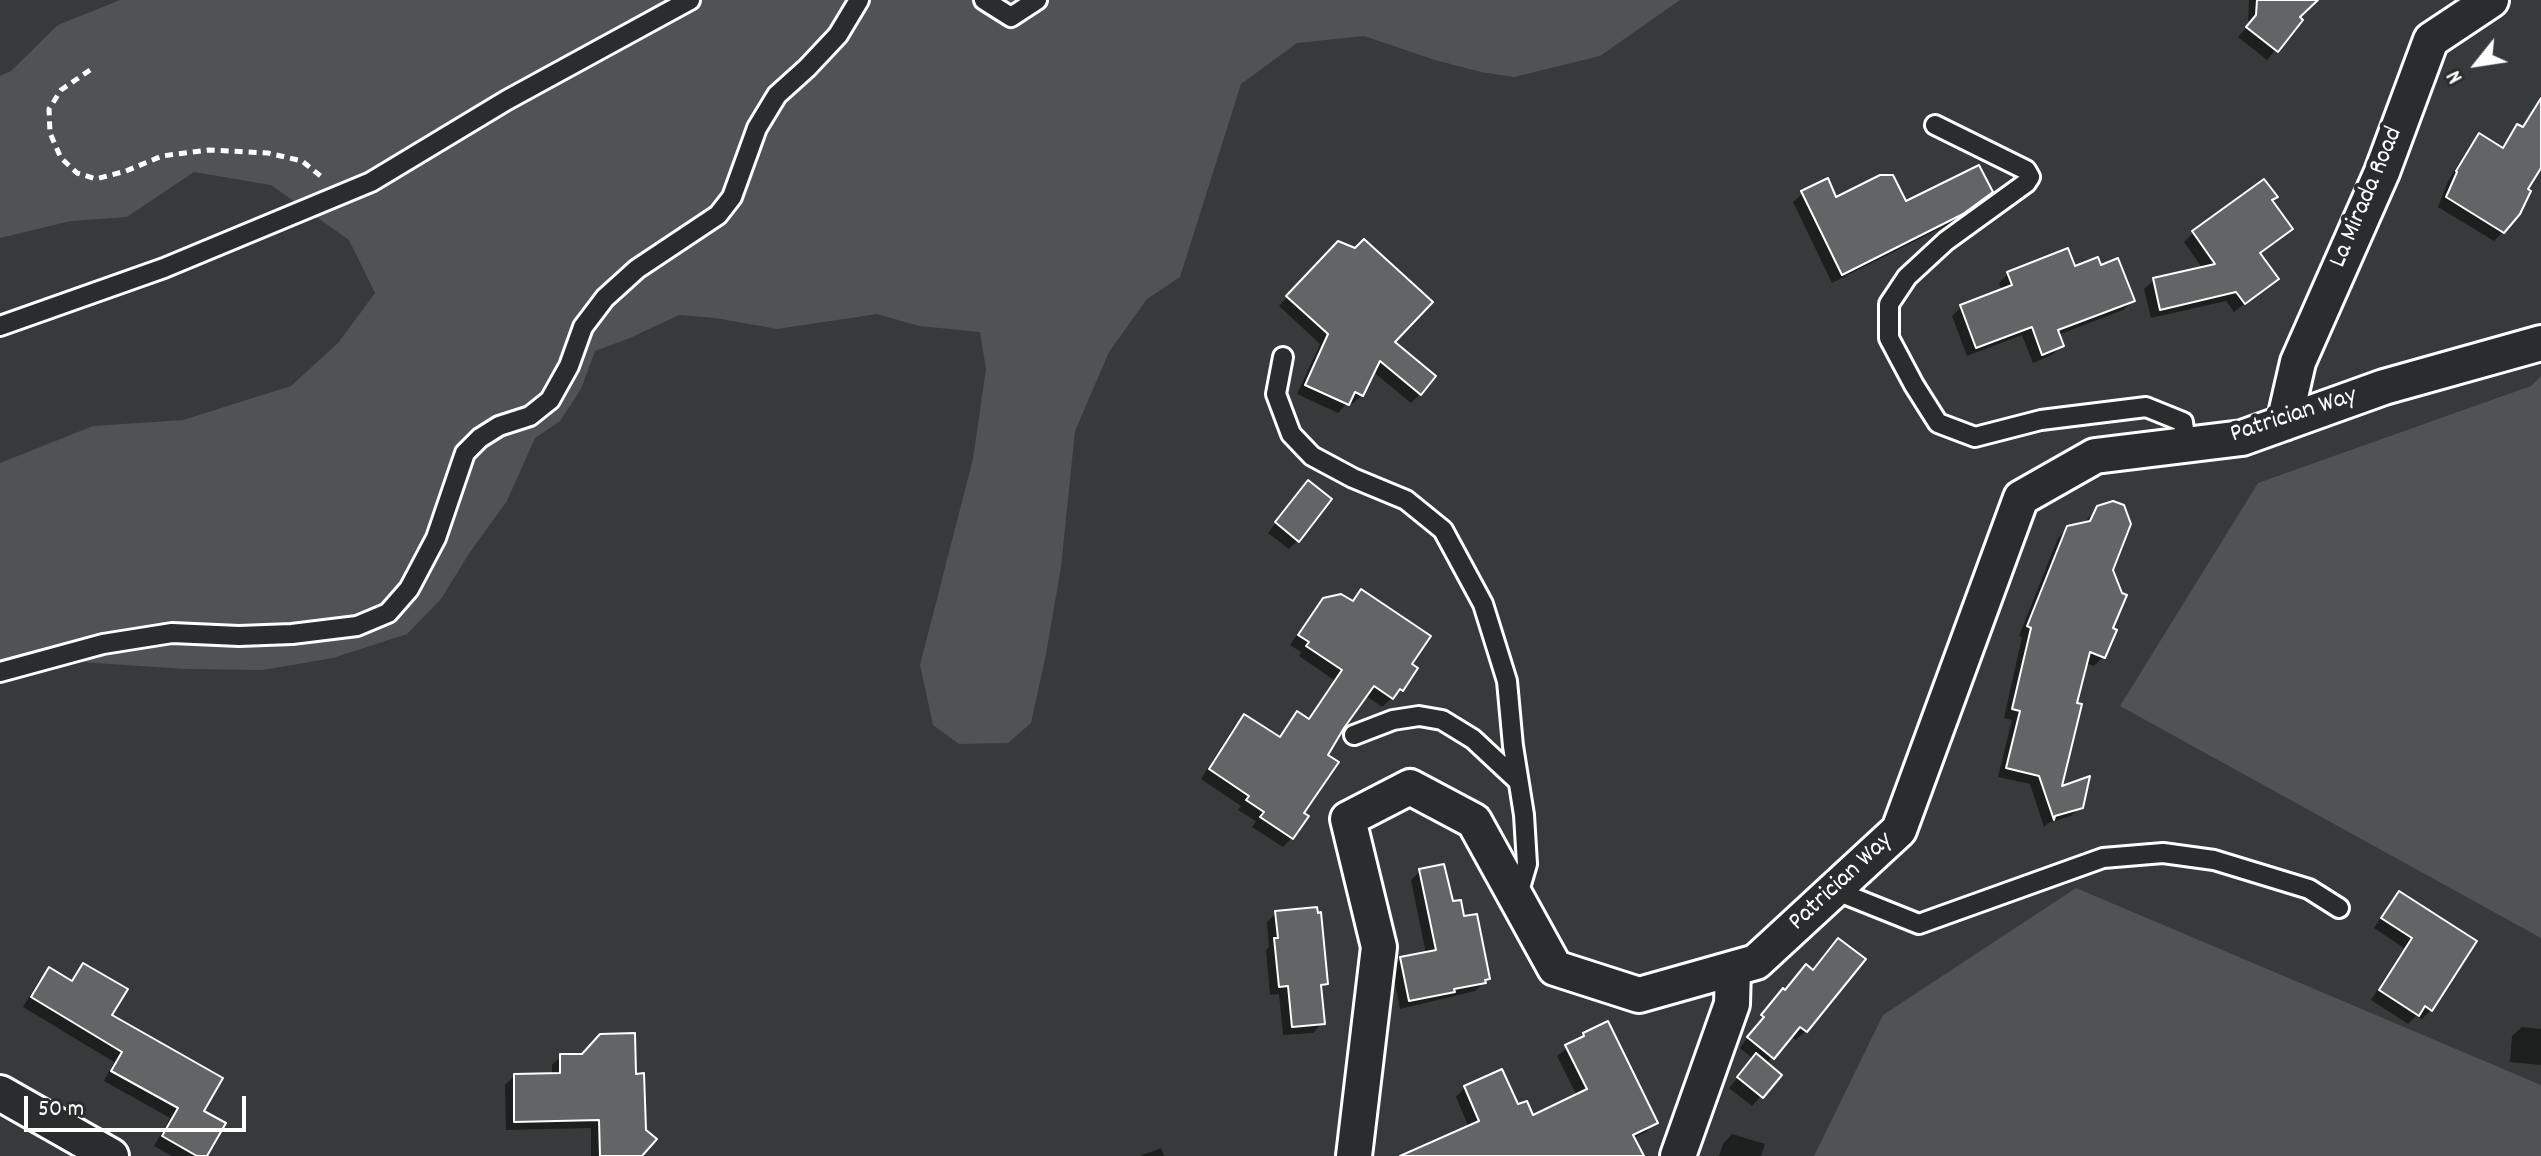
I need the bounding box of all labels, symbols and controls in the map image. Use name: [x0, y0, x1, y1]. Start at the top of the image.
north arrow: [2437, 24, 2517, 104]
text: N: [2440, 64, 2472, 89]
street label: La Mirada Road: [2324, 123, 2412, 273]
street label: Patrician Way: [2227, 382, 2361, 452]
street label: Patrician Way: [1783, 827, 1901, 939]
scale bar: [28, 1080, 250, 1130]
text: 50 m: [38, 1093, 84, 1127]

